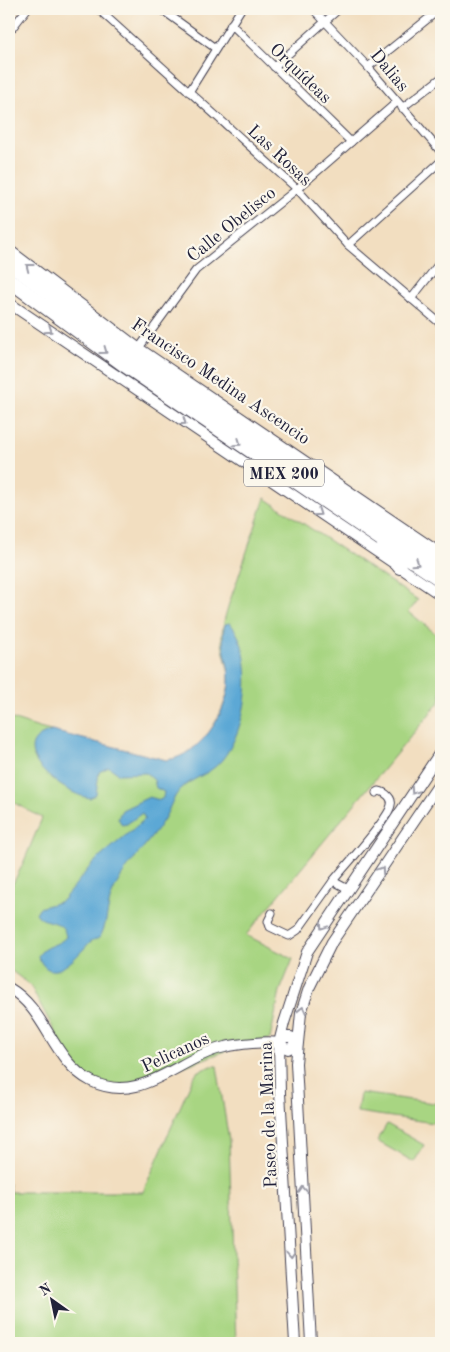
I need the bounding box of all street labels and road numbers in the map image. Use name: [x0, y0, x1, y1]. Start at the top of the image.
street label: Orquídeas: [266, 40, 335, 107]
street label: Dalias: [366, 46, 412, 95]
street label: Las Rosas: [244, 122, 315, 190]
street label: Calle Obelisco: [184, 184, 279, 266]
street label: Francisco Medina Ascencio: [128, 315, 313, 448]
road number: MEX 200: [244, 459, 324, 486]
street label: Pelicanos: [139, 1029, 212, 1076]
street label: Paseo de la Marina: [257, 1041, 281, 1189]

